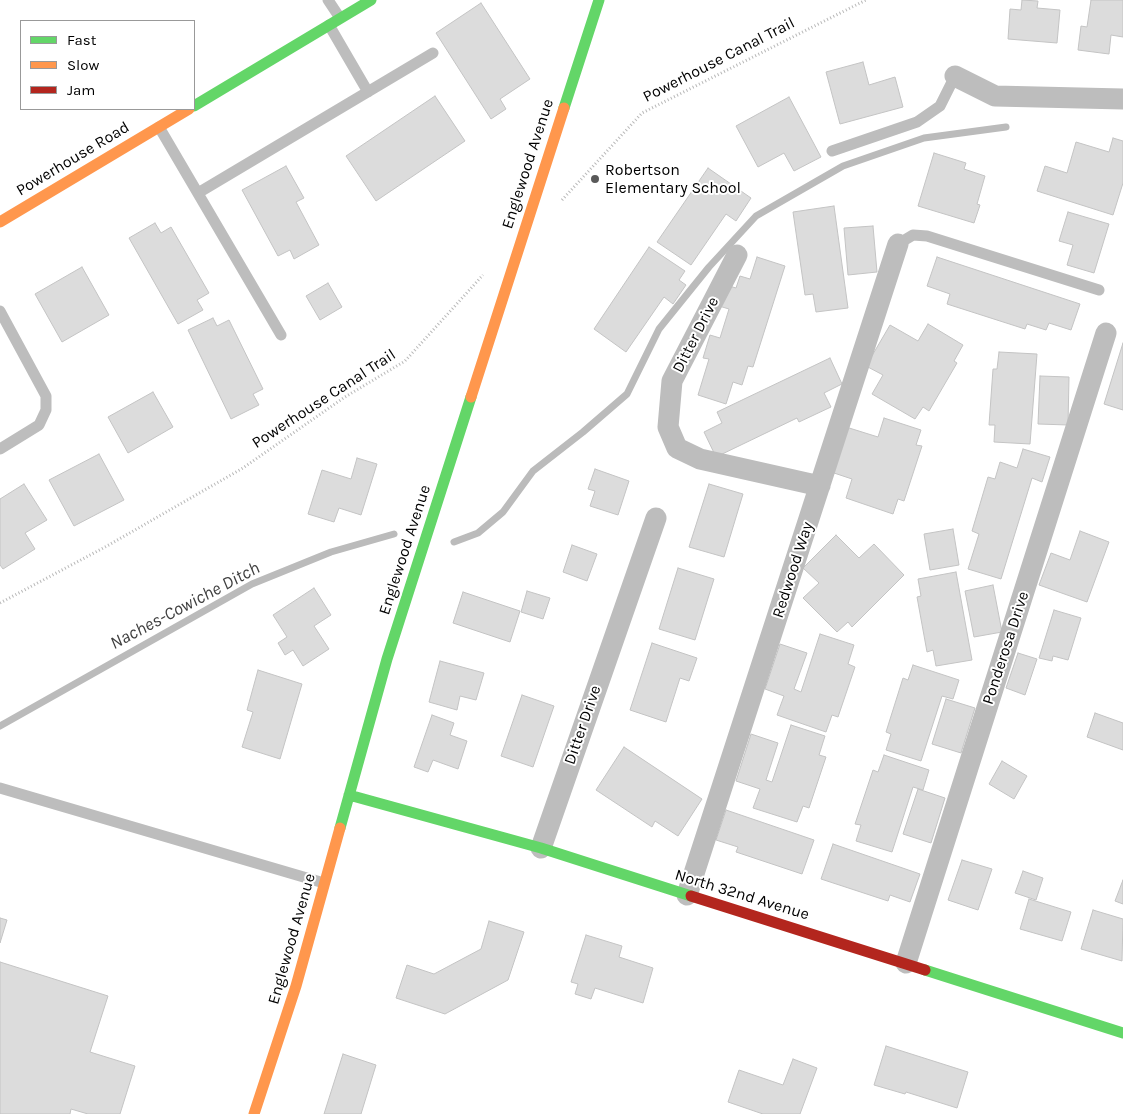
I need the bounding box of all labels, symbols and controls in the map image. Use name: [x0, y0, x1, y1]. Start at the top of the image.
street label: Powerhouse Canal Trail: [640, 13, 798, 107]
legend: [20, 20, 195, 110]
text: Fast: [67, 31, 96, 49]
text: Slow: [67, 56, 99, 74]
text: Jam: [67, 81, 95, 99]
street label: Englewood Avenue: [498, 97, 558, 231]
street label: Powerhouse Road: [13, 118, 133, 200]
place label: Robertson Elementary School: [605, 160, 741, 198]
marker: Robertson Elementary School: [589, 173, 601, 185]
street label: Ditter Drive: [669, 294, 723, 376]
street label: Powerhouse Canal Trail: [248, 345, 400, 453]
street label: Englewood Avenue: [375, 483, 435, 617]
street label: Redwood Way: [768, 520, 818, 620]
water label: Naches-Cowiche Ditch: [107, 557, 263, 655]
street label: Ponderosa Drive: [979, 589, 1033, 707]
street label: Ditter Drive: [560, 683, 606, 767]
street label: North 32nd Avenue: [673, 865, 811, 925]
street label: Englewood Avenue: [264, 871, 320, 1007]

